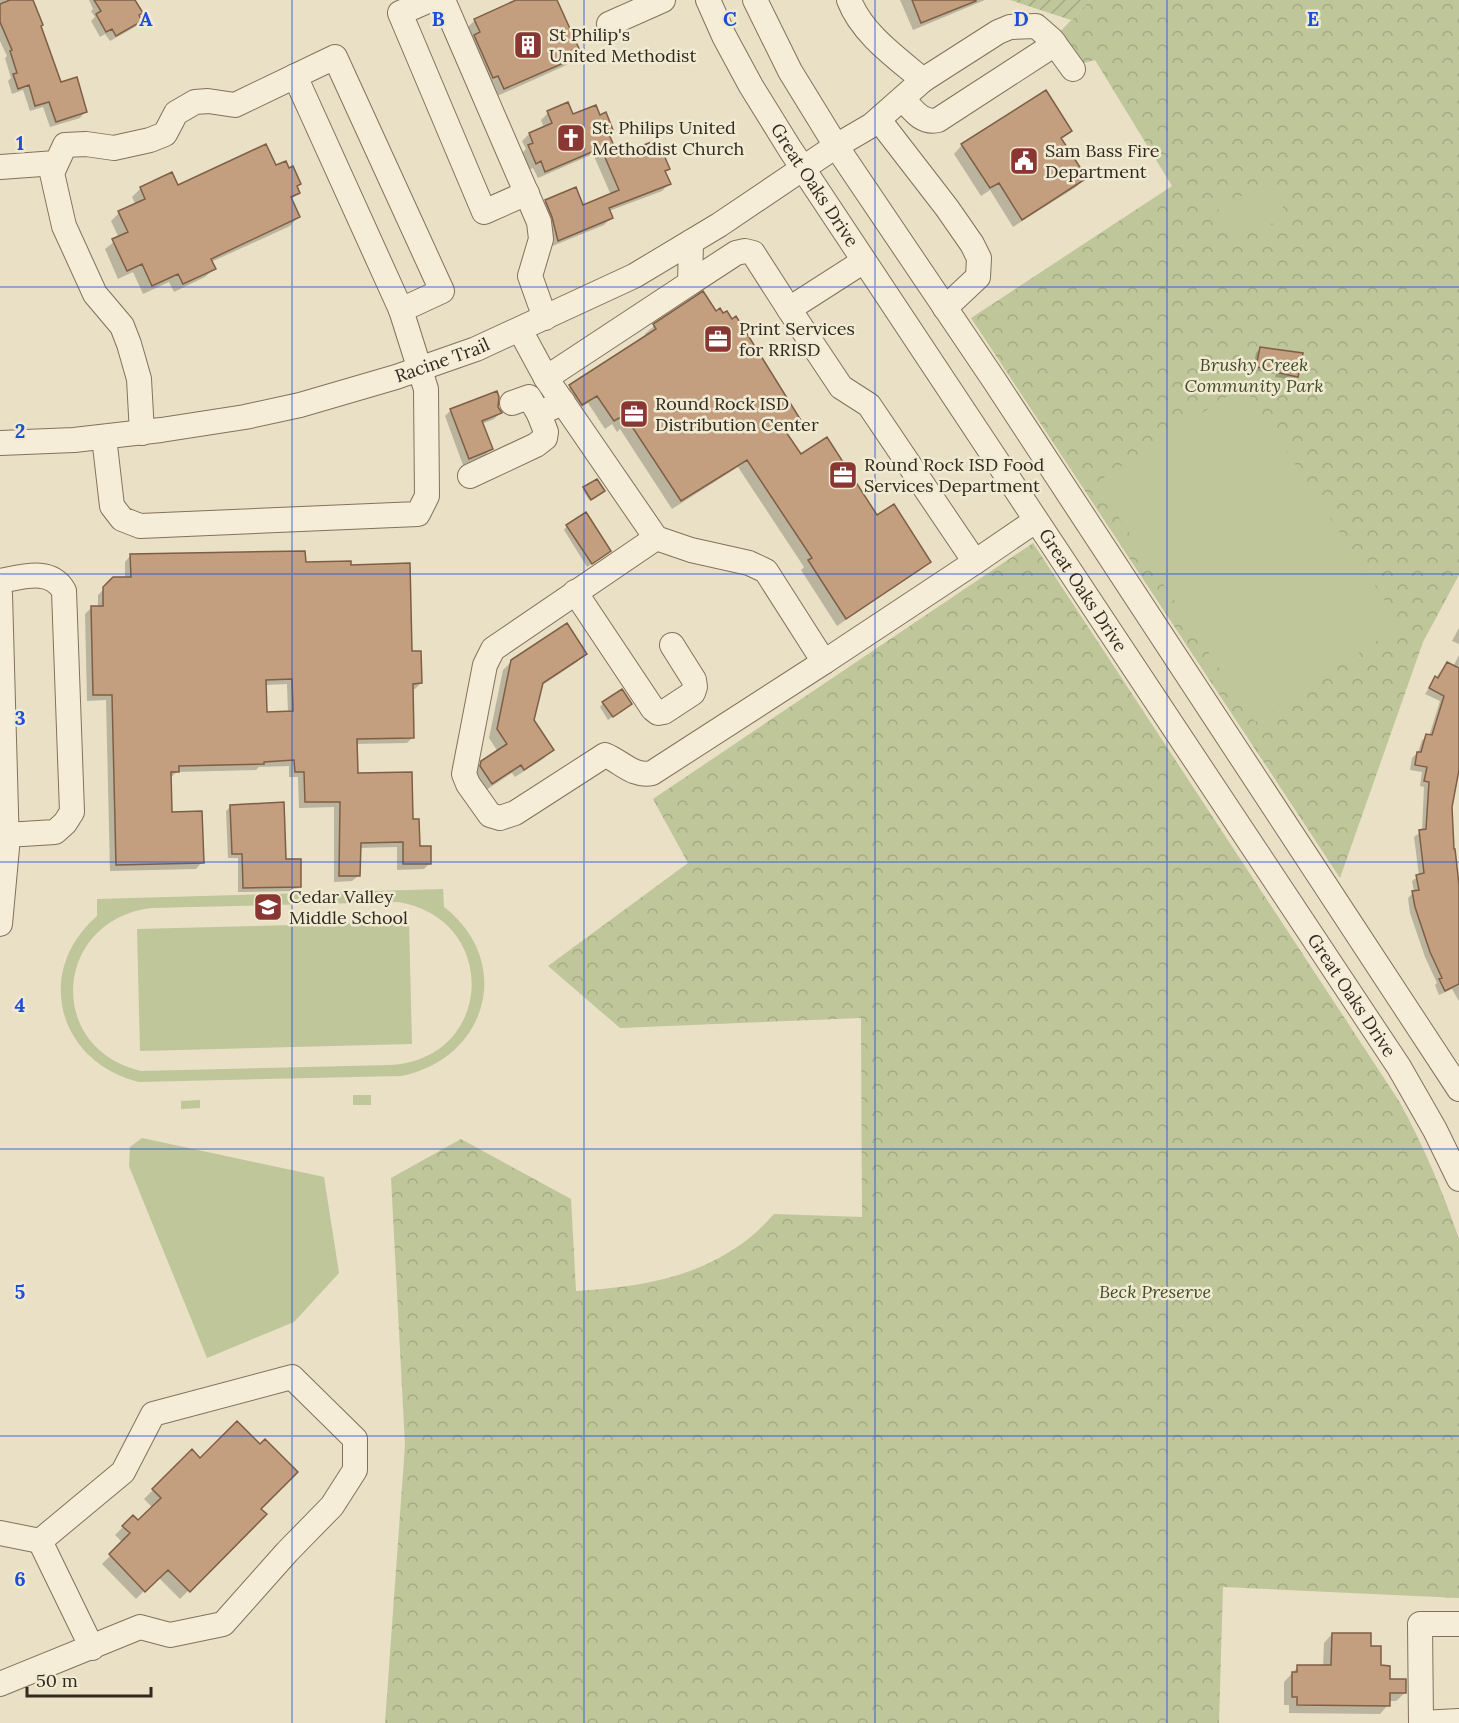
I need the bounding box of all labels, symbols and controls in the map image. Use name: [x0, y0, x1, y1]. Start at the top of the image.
text: A: [139, 6, 153, 31]
text: B: [431, 6, 445, 31]
text: C: [723, 6, 737, 31]
text: D: [1013, 6, 1029, 31]
text: E: [1307, 6, 1319, 31]
place label: St Philip's United Methodist: [549, 23, 696, 67]
building icon: St Philip's United Methodist: [512, 29, 544, 61]
place label: St. Philips United Methodist Church: [592, 116, 745, 160]
street label: Great Oaks Drive: [766, 119, 864, 251]
church icon: St. Philips United Methodist Church: [555, 122, 587, 154]
text: 1: [16, 130, 24, 155]
place label: Sam Bass Fire Department: [1045, 139, 1160, 183]
public building icon: Sam Bass Fire Department: [1008, 145, 1040, 177]
place label: Print Services for RRISD: [739, 317, 855, 361]
office icon: Print Services for RRISD: [702, 323, 734, 355]
street label: Racine Trail: [392, 332, 493, 388]
park label: Brushy Creek Community Park: [1184, 353, 1324, 397]
place label: Round Rock ISD Distribution Center: [655, 392, 819, 436]
office icon: Round Rock ISD Distribution Center: [618, 398, 650, 430]
text: 2: [15, 418, 25, 443]
place label: Round Rock ISD Food Services Department: [864, 453, 1045, 497]
office icon: Round Rock ISD Food Services Department: [827, 459, 859, 491]
street label: Great Oaks Drive: [1034, 524, 1133, 656]
text: 3: [14, 705, 26, 730]
place label: Cedar Valley Middle School: [289, 885, 408, 929]
school or university icon: Cedar Valley Middle School: [252, 891, 284, 923]
street label: Great Oaks Drive: [1303, 929, 1401, 1061]
text: 4: [15, 992, 26, 1017]
text: 5: [15, 1279, 26, 1304]
park label: Beck Preserve: [1099, 1280, 1211, 1303]
text: 6: [14, 1566, 26, 1591]
scale bar: [27, 1660, 152, 1698]
text: 50 m: [36, 1669, 78, 1692]

